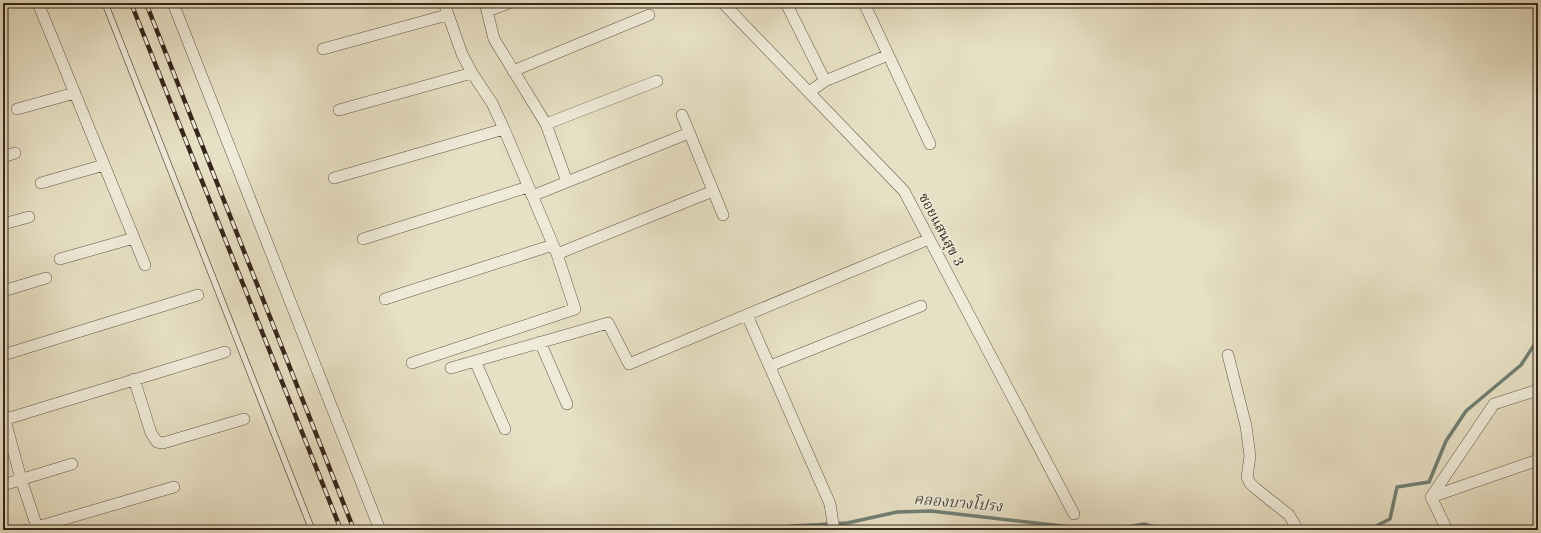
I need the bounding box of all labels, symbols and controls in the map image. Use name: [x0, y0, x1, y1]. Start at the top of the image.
street label: ซอยแสนสุข 3: [915, 191, 966, 269]
water label: คลองบางโปรง: [913, 488, 1004, 515]

